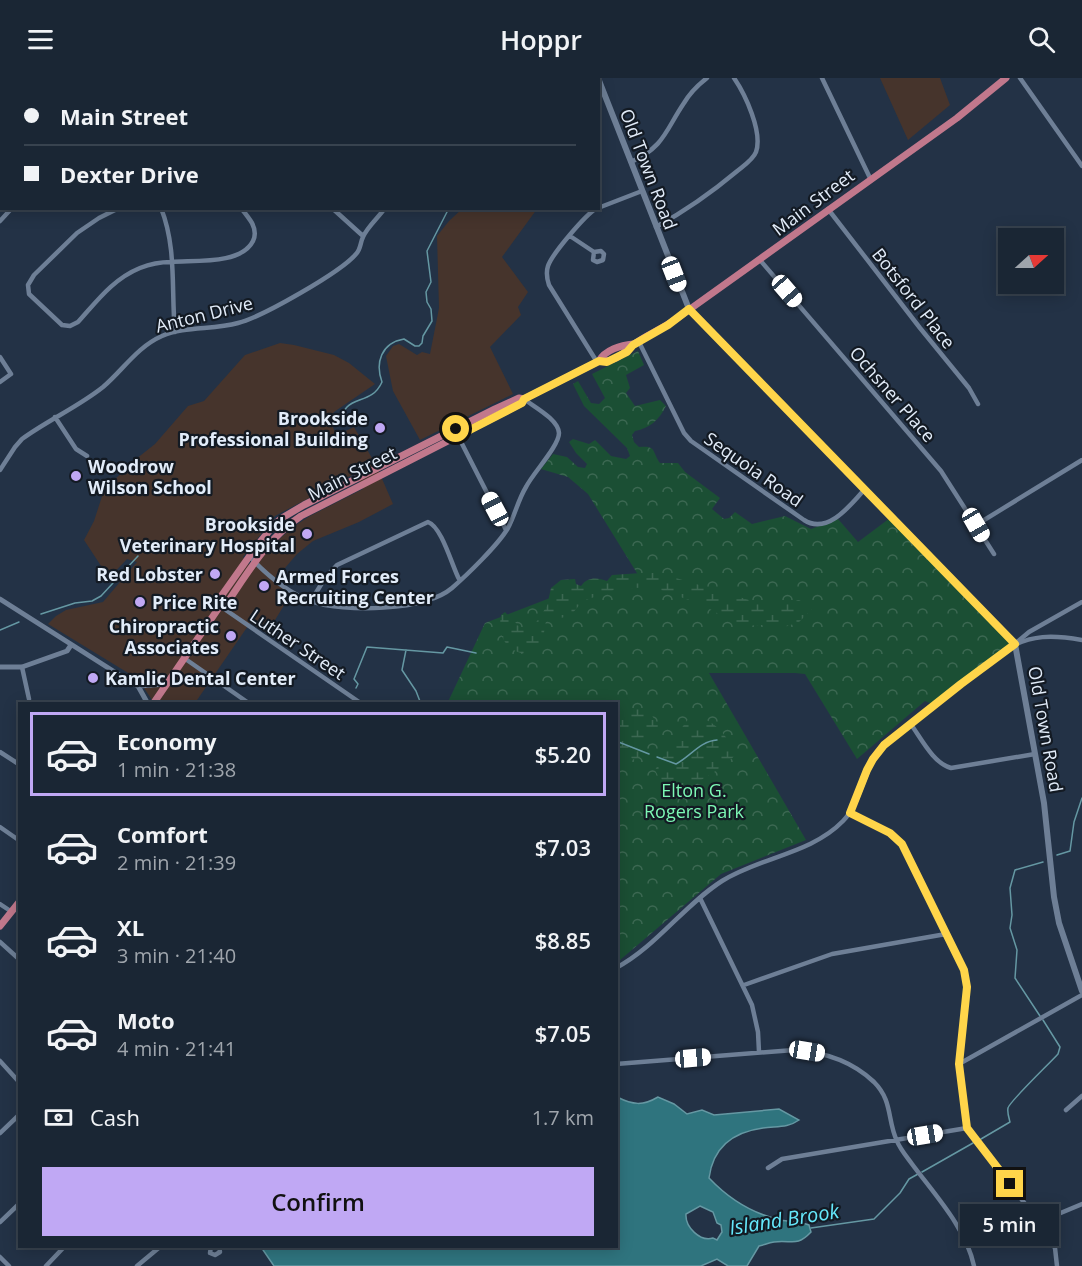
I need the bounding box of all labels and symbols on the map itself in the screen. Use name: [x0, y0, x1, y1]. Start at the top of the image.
street label: Old Town Road: [615, 105, 683, 233]
street label: Main Street: [767, 163, 859, 241]
north arrow: [998, 228, 1064, 294]
street label: Botsford Place: [867, 243, 961, 353]
car: [659, 254, 689, 294]
car: [768, 272, 806, 310]
street label: Anton Drive: [153, 290, 255, 338]
street label: Ochsner Place: [845, 341, 941, 447]
place label: Brookside Professional Building: [179, 406, 368, 451]
route start: [442, 415, 469, 442]
marker: Brookside Professional Building: [373, 421, 387, 435]
street label: Sequoia Road: [700, 426, 808, 512]
street label: Main Street: [303, 440, 401, 506]
place label: Woodrow Wilson School: [88, 454, 212, 499]
marker: Woodrow Wilson School: [69, 469, 83, 483]
car: [479, 489, 511, 529]
car: [959, 505, 993, 545]
place label: Brookside Veterinary Hospital: [120, 512, 295, 557]
marker: Brookside Veterinary Hospital: [300, 527, 314, 541]
place label: Red Lobster: [96, 562, 203, 586]
place label: Armed Forces Recruiting Center: [276, 564, 434, 609]
marker: Red Lobster: [208, 567, 222, 581]
marker: Armed Forces Recruiting Center: [257, 579, 271, 593]
place label: Price Rite: [152, 590, 237, 614]
marker: Price Rite: [133, 595, 147, 609]
street label: Luther Street: [246, 603, 350, 685]
place label: Chiropractic Associates: [109, 614, 219, 659]
marker: Chiropractic Associates: [224, 629, 238, 643]
street label: Old Town Road: [1023, 664, 1069, 794]
place label: Kamlic Dental Center: [105, 666, 296, 690]
marker: Kamlic Dental Center: [86, 671, 100, 685]
park label: Elton G. Rogers Park: [644, 778, 745, 823]
car: [788, 1039, 826, 1063]
car: [674, 1047, 712, 1069]
car: [906, 1123, 944, 1147]
route end: [996, 1170, 1023, 1197]
water label: Island Brook: [727, 1197, 842, 1241]
callout: 5 min: [960, 1205, 1060, 1247]

